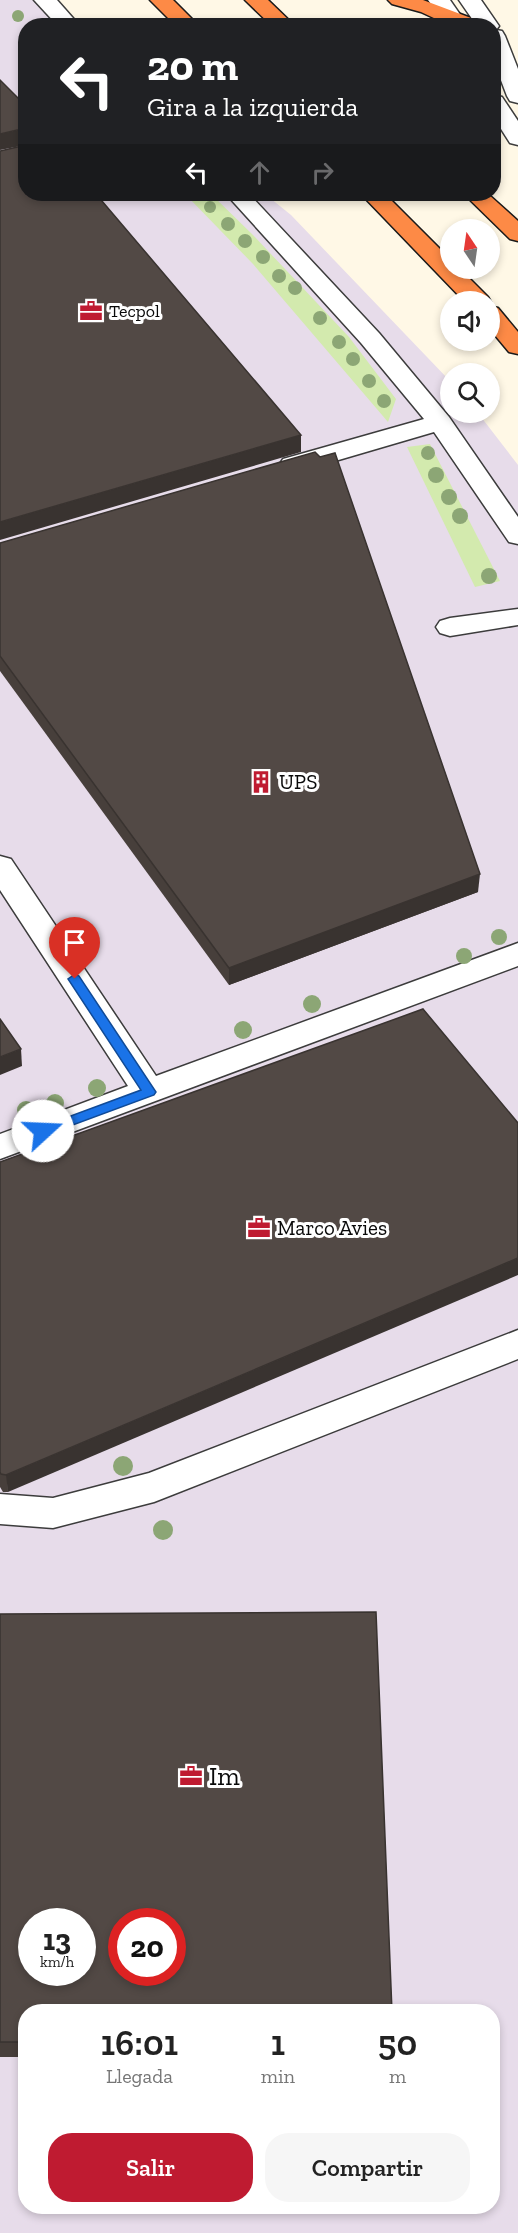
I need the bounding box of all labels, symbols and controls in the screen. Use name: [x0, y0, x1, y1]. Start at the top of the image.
text: 20 m: [147, 40, 238, 91]
icon: left: [48, 42, 126, 120]
text: Gira a la izquierda: [147, 91, 358, 123]
icon: left: [180, 156, 213, 189]
icon: ahead: [243, 156, 276, 189]
icon: right: [306, 156, 339, 189]
north arrow: [440, 219, 500, 279]
map controls: [440, 219, 500, 423]
button: sound: [440, 291, 500, 351]
office icon: Tecpol: [78, 298, 104, 324]
place label: Tecpol: [109, 300, 160, 322]
button: search: [440, 363, 500, 423]
building icon: UPS: [248, 769, 274, 795]
place label: UPS: [279, 769, 317, 794]
pin: [49, 917, 100, 979]
icon: arrive: [58, 926, 91, 959]
position arrow: [11, 1099, 75, 1163]
office icon: Marco Avies: [246, 1215, 272, 1241]
place label: Marco Avies: [277, 1215, 387, 1240]
place label: Im: [209, 1760, 240, 1792]
office icon: Im: [178, 1763, 204, 1789]
speed limit sign: 20: [108, 1908, 186, 1986]
text: 13: [43, 1922, 71, 1958]
text: km/h: [40, 1953, 74, 1971]
text: 16:01: [101, 2021, 178, 2064]
text: 1: [271, 2021, 285, 2064]
text: 50: [378, 2021, 417, 2064]
text: Llegada: [106, 2064, 173, 2088]
text: min: [261, 2064, 295, 2088]
text: m: [389, 2064, 406, 2088]
button: Salir: [48, 2133, 253, 2202]
button: Compartir: [265, 2133, 470, 2202]

